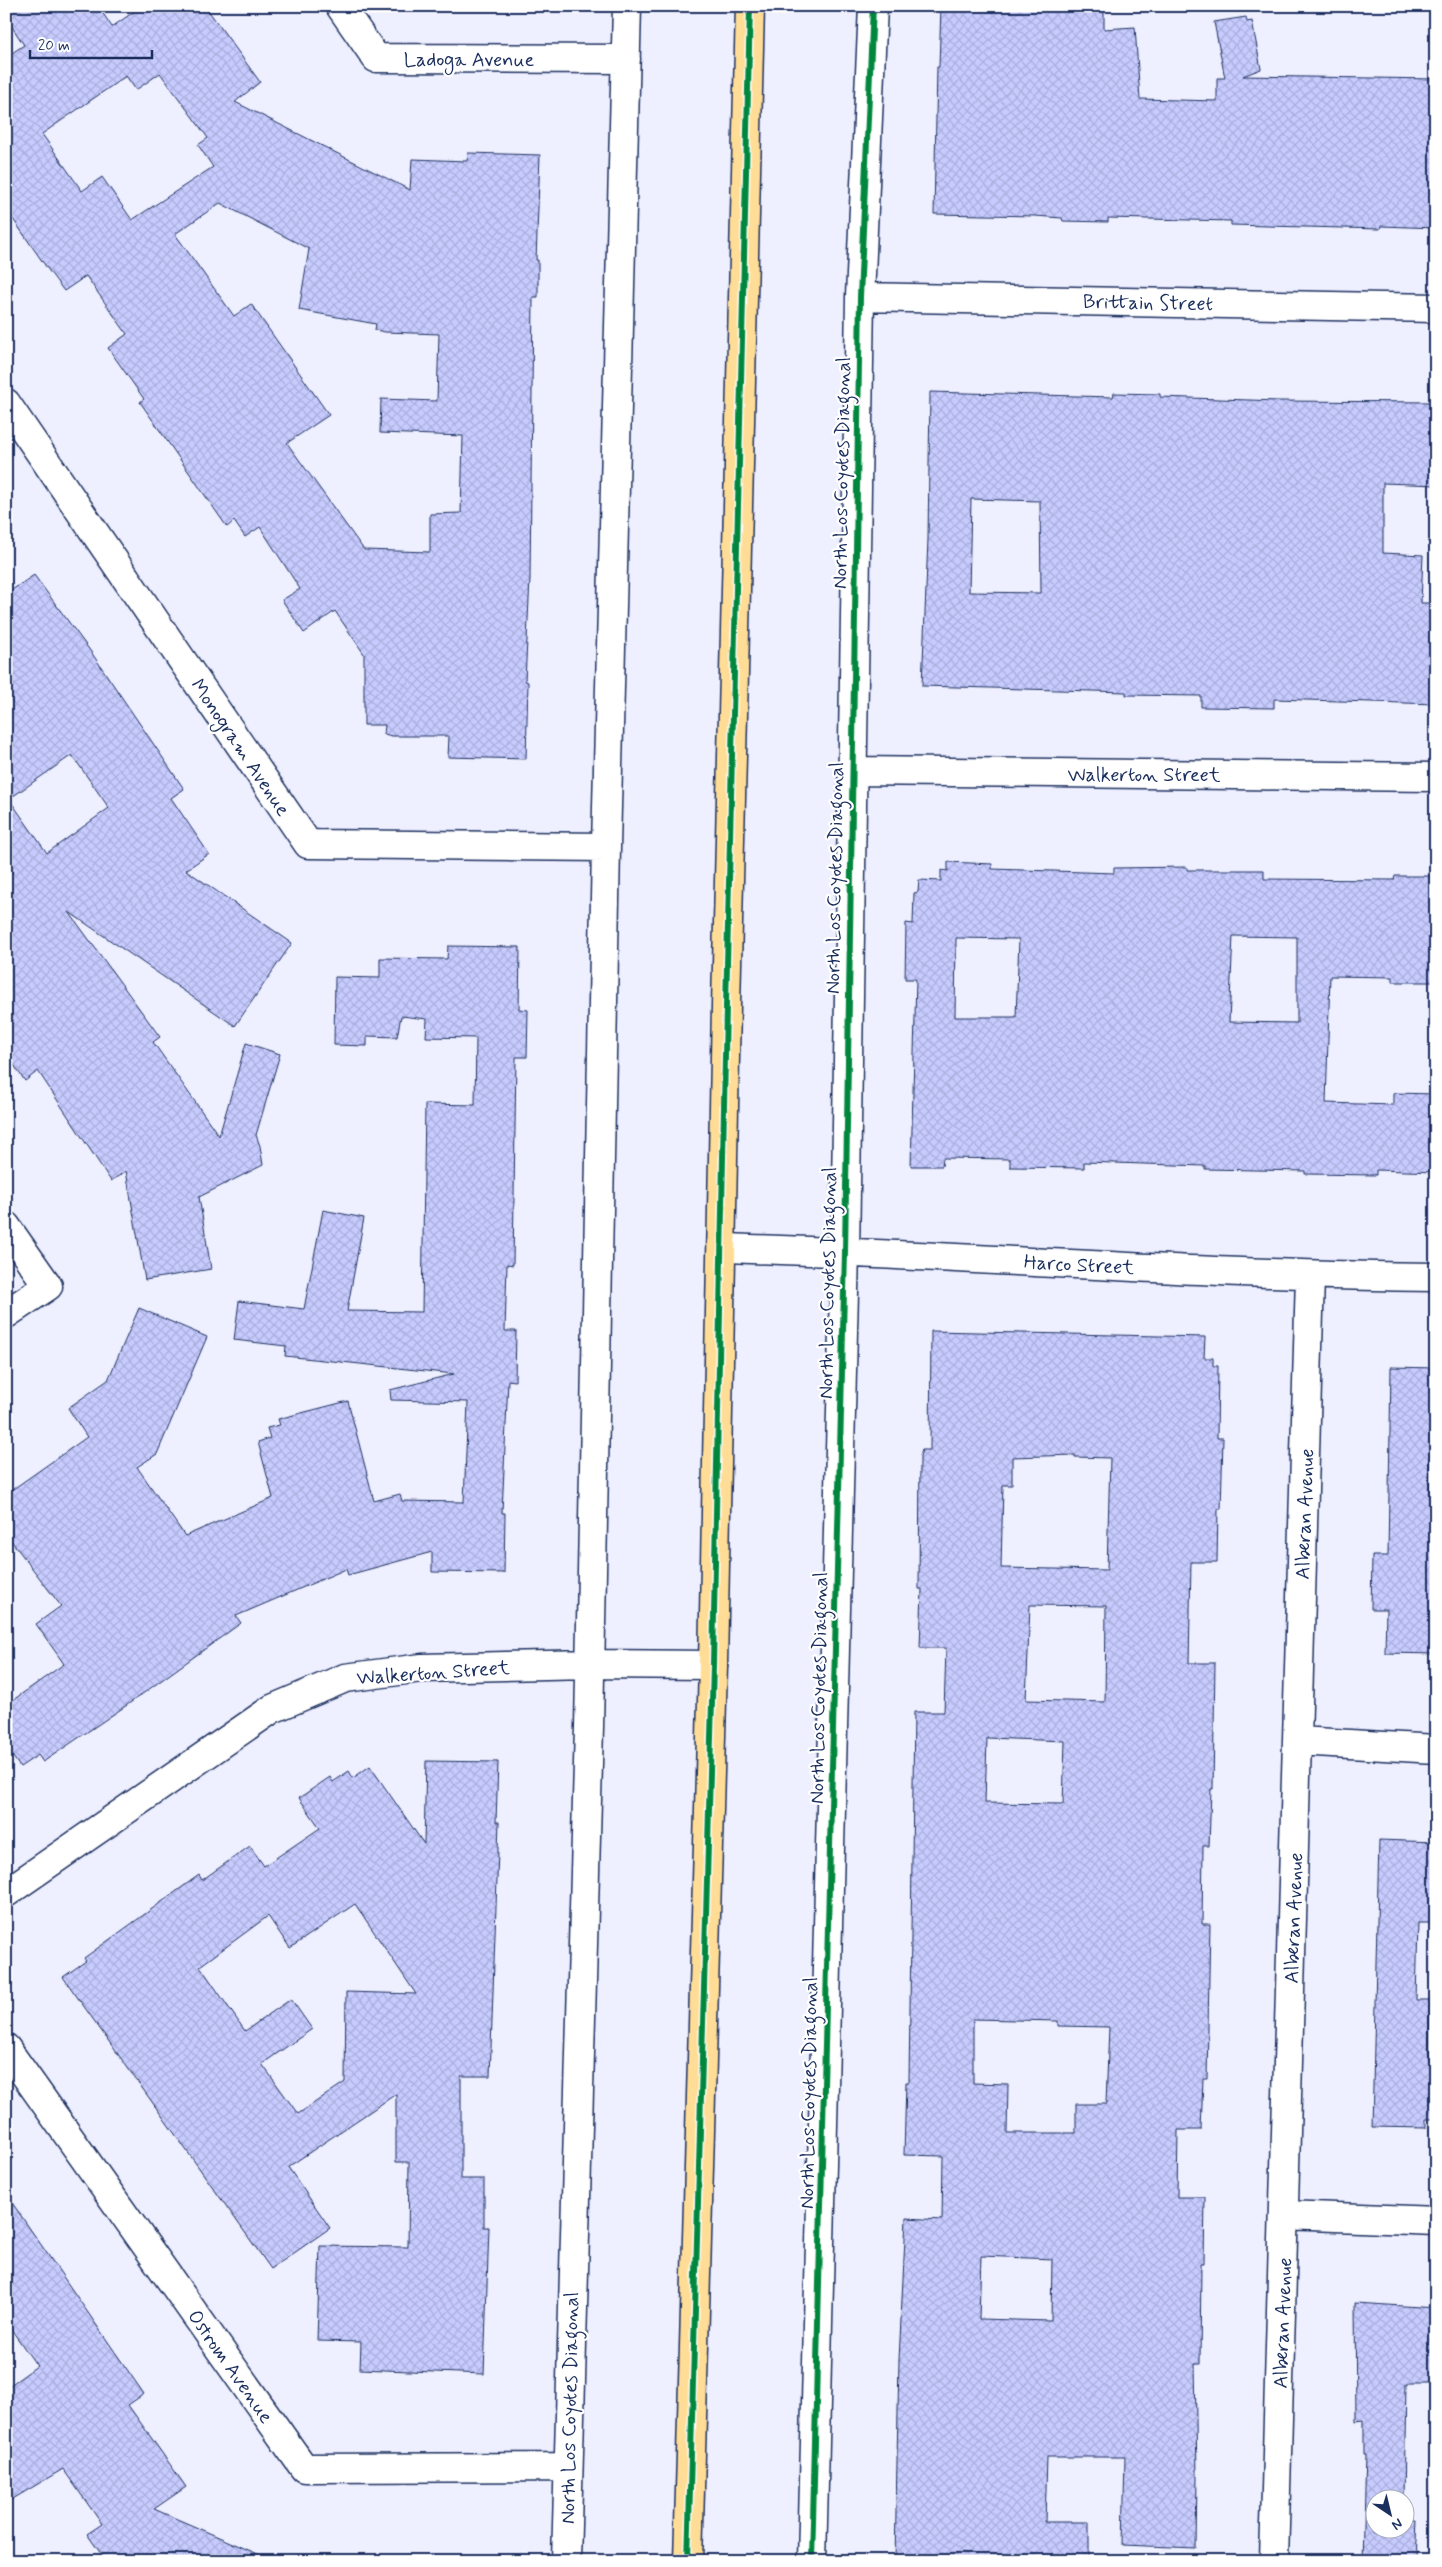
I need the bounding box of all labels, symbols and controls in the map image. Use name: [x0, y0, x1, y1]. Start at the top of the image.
scale bar: [30, 28, 152, 60]
text: 20 m: [38, 36, 70, 56]
street label: Ladoga Avenue: [404, 47, 534, 75]
street label: Brittain Street: [1083, 289, 1213, 318]
street label: North Los Coyotes Diagonal: [827, 357, 860, 589]
street label: Monogram Avenue: [183, 674, 296, 823]
street label: North Los Coyotes Diagonal: [820, 762, 853, 994]
street label: Walkerton Street: [1067, 762, 1221, 789]
street label: North Los Coyotes Diagonal: [813, 1167, 846, 1399]
street label: Harco Street: [1023, 1249, 1135, 1282]
street label: Alberan Avenue: [1290, 1448, 1321, 1580]
street label: North Los Coyotes Diagonal: [804, 1572, 837, 1804]
street label: Walkerton Street: [356, 1655, 511, 1692]
street label: Alberan Avenue: [1279, 1852, 1310, 1984]
street label: North Los Coyotes Diagonal: [794, 1977, 827, 2209]
street label: Alberan Avenue: [1268, 2257, 1299, 2389]
street label: North Los Coyotes Diagonal: [555, 2292, 588, 2524]
street label: Ostrom Avenue: [181, 2305, 279, 2429]
north arrow: [1364, 2490, 1414, 2540]
text: N: [1388, 2514, 1406, 2534]

